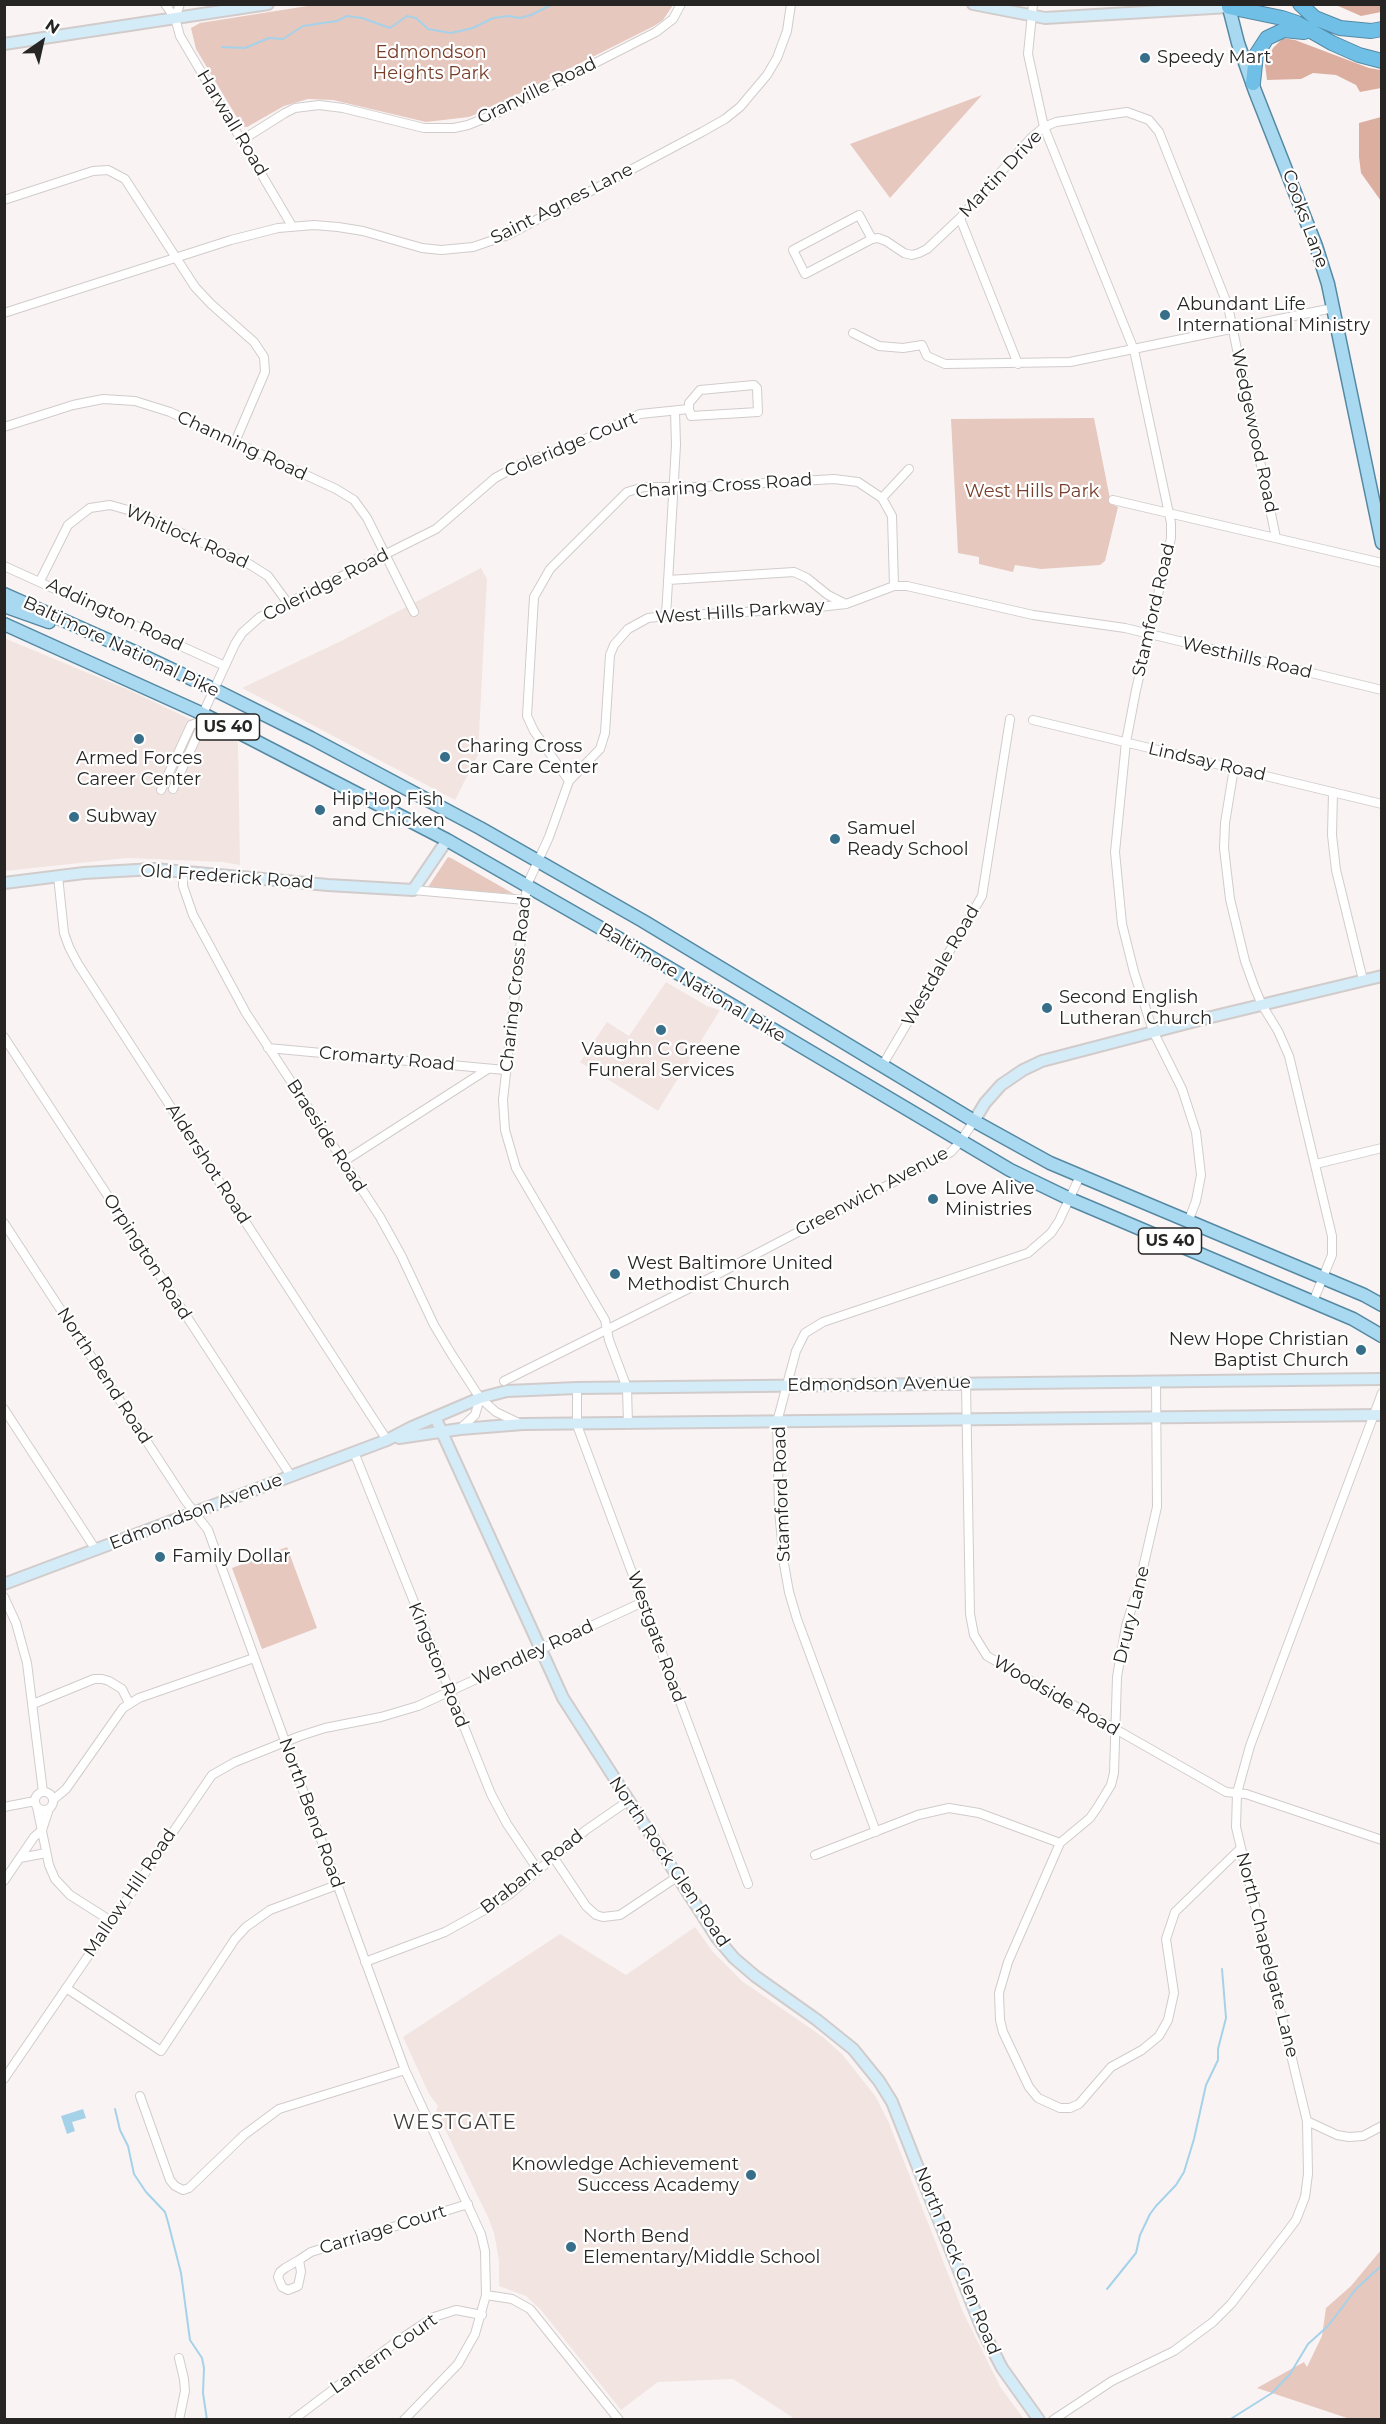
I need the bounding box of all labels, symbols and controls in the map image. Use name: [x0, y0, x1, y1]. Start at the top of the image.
north arrow: [12, 12, 72, 72]
text: N: [42, 15, 63, 38]
park label: Edmondson Heights Park: [373, 42, 489, 84]
place label: Speedy Mart: [1157, 47, 1271, 69]
marker: Speedy Mart: [1138, 51, 1152, 65]
street label: Granville Road: [474, 53, 600, 129]
street label: Harwall Road: [192, 66, 272, 180]
street label: Martin Drive: [955, 126, 1047, 222]
street label: Saint Agnes Lane: [487, 159, 637, 249]
street label: Cooks Lane: [1277, 167, 1333, 271]
place label: Abundant Life International Ministry: [1177, 294, 1370, 336]
marker: Abundant Life International Ministry: [1158, 308, 1172, 322]
street label: Wedgewood Road: [1226, 347, 1282, 515]
street label: Channing Road: [174, 406, 310, 486]
street label: Coleridge Court: [501, 407, 641, 483]
street label: Charing Cross Road: [635, 469, 813, 503]
park label: West Hills Park: [965, 481, 1099, 503]
street label: Whitlock Road: [122, 500, 252, 574]
street label: Stamford Road: [1128, 541, 1180, 679]
street label: Coleridge Road: [259, 544, 393, 626]
street label: Addington Road: [43, 574, 187, 656]
street label: Baltimore National Pike: [19, 592, 223, 702]
street label: West Hills Parkway: [655, 595, 825, 629]
street label: Westhills Road: [1180, 632, 1314, 684]
road number: US 40: [196, 714, 260, 740]
marker: Armed Forces Career Center: [132, 732, 146, 746]
place label: Charing Cross Car Care Center: [457, 736, 598, 778]
street label: Lindsay Road: [1146, 738, 1268, 786]
place label: Armed Forces Career Center: [76, 748, 202, 790]
marker: Charing Cross Car Care Center: [438, 750, 452, 764]
place label: HipHop Fish and Chicken: [332, 789, 445, 832]
marker: HipHop Fish and Chicken: [313, 803, 327, 817]
place label: Subway: [86, 806, 157, 828]
marker: Subway: [67, 810, 81, 824]
place label: Samuel Ready School: [847, 818, 968, 860]
marker: Samuel Ready School: [828, 832, 842, 846]
street label: Old Frederick Road: [140, 860, 314, 894]
street label: Charing Cross Road: [496, 895, 536, 1073]
street label: Westdale Road: [898, 902, 984, 1030]
street label: Baltimore National Pike: [595, 919, 789, 1047]
place label: Second English Lutheran Church: [1059, 987, 1212, 1030]
marker: Second English Lutheran Church: [1040, 1001, 1054, 1015]
marker: Vaughn C Greene Funeral Services: [654, 1023, 668, 1037]
place label: Vaughn C Greene Funeral Services: [582, 1039, 740, 1082]
street label: Cromarty Road: [318, 1042, 456, 1076]
street label: Braeside Road: [282, 1076, 370, 1196]
street label: Aldershot Road: [161, 1100, 255, 1228]
street label: Greenwich Avenue: [792, 1143, 952, 1241]
place label: Love Alive Ministries: [945, 1178, 1035, 1220]
street label: Orpington Road: [98, 1190, 196, 1324]
marker: Love Alive Ministries: [926, 1192, 940, 1206]
road number: US 40: [1138, 1228, 1202, 1254]
place label: West Baltimore United Methodist Church: [627, 1253, 833, 1296]
marker: West Baltimore United Methodist Church: [608, 1267, 622, 1281]
street label: North Bend Road: [52, 1304, 156, 1448]
place label: New Hope Christian Baptist Church: [1169, 1329, 1349, 1372]
marker: New Hope Christian Baptist Church: [1354, 1343, 1368, 1357]
street label: Edmondson Avenue: [787, 1372, 971, 1396]
street label: Stamford Road: [769, 1426, 795, 1562]
street label: Edmondson Avenue: [106, 1469, 286, 1555]
place label: Family Dollar: [172, 1546, 290, 1568]
marker: Family Dollar: [153, 1550, 167, 1564]
street label: Drury Lane: [1109, 1564, 1155, 1666]
street label: Westgate Road: [622, 1568, 690, 1706]
street label: Kingston Road: [403, 1599, 473, 1731]
street label: Wendley Road: [469, 1615, 597, 1691]
street label: Woodside Road: [989, 1651, 1123, 1741]
street label: North Bend Road: [274, 1735, 348, 1891]
street label: North Rock Glen Road: [604, 1773, 734, 1951]
street label: Mallow Hill Road: [79, 1825, 181, 1961]
street label: Brabant Road: [476, 1825, 588, 1919]
street label: North Chapelgate Lane: [1231, 1850, 1303, 2060]
district label: WESTGATE: [393, 2111, 517, 2135]
place label: Knowledge Achievement Success Academy: [511, 2154, 739, 2196]
street label: North Rock Glen Road: [909, 2164, 1005, 2358]
marker: Knowledge Achievement Success Academy: [744, 2168, 758, 2182]
street label: Carriage Court: [317, 2200, 449, 2260]
place label: North Bend Elementary/Middle School: [583, 2226, 820, 2268]
marker: North Bend Elementary/Middle School: [564, 2240, 578, 2254]
street label: Lantern Court: [326, 2309, 442, 2399]

